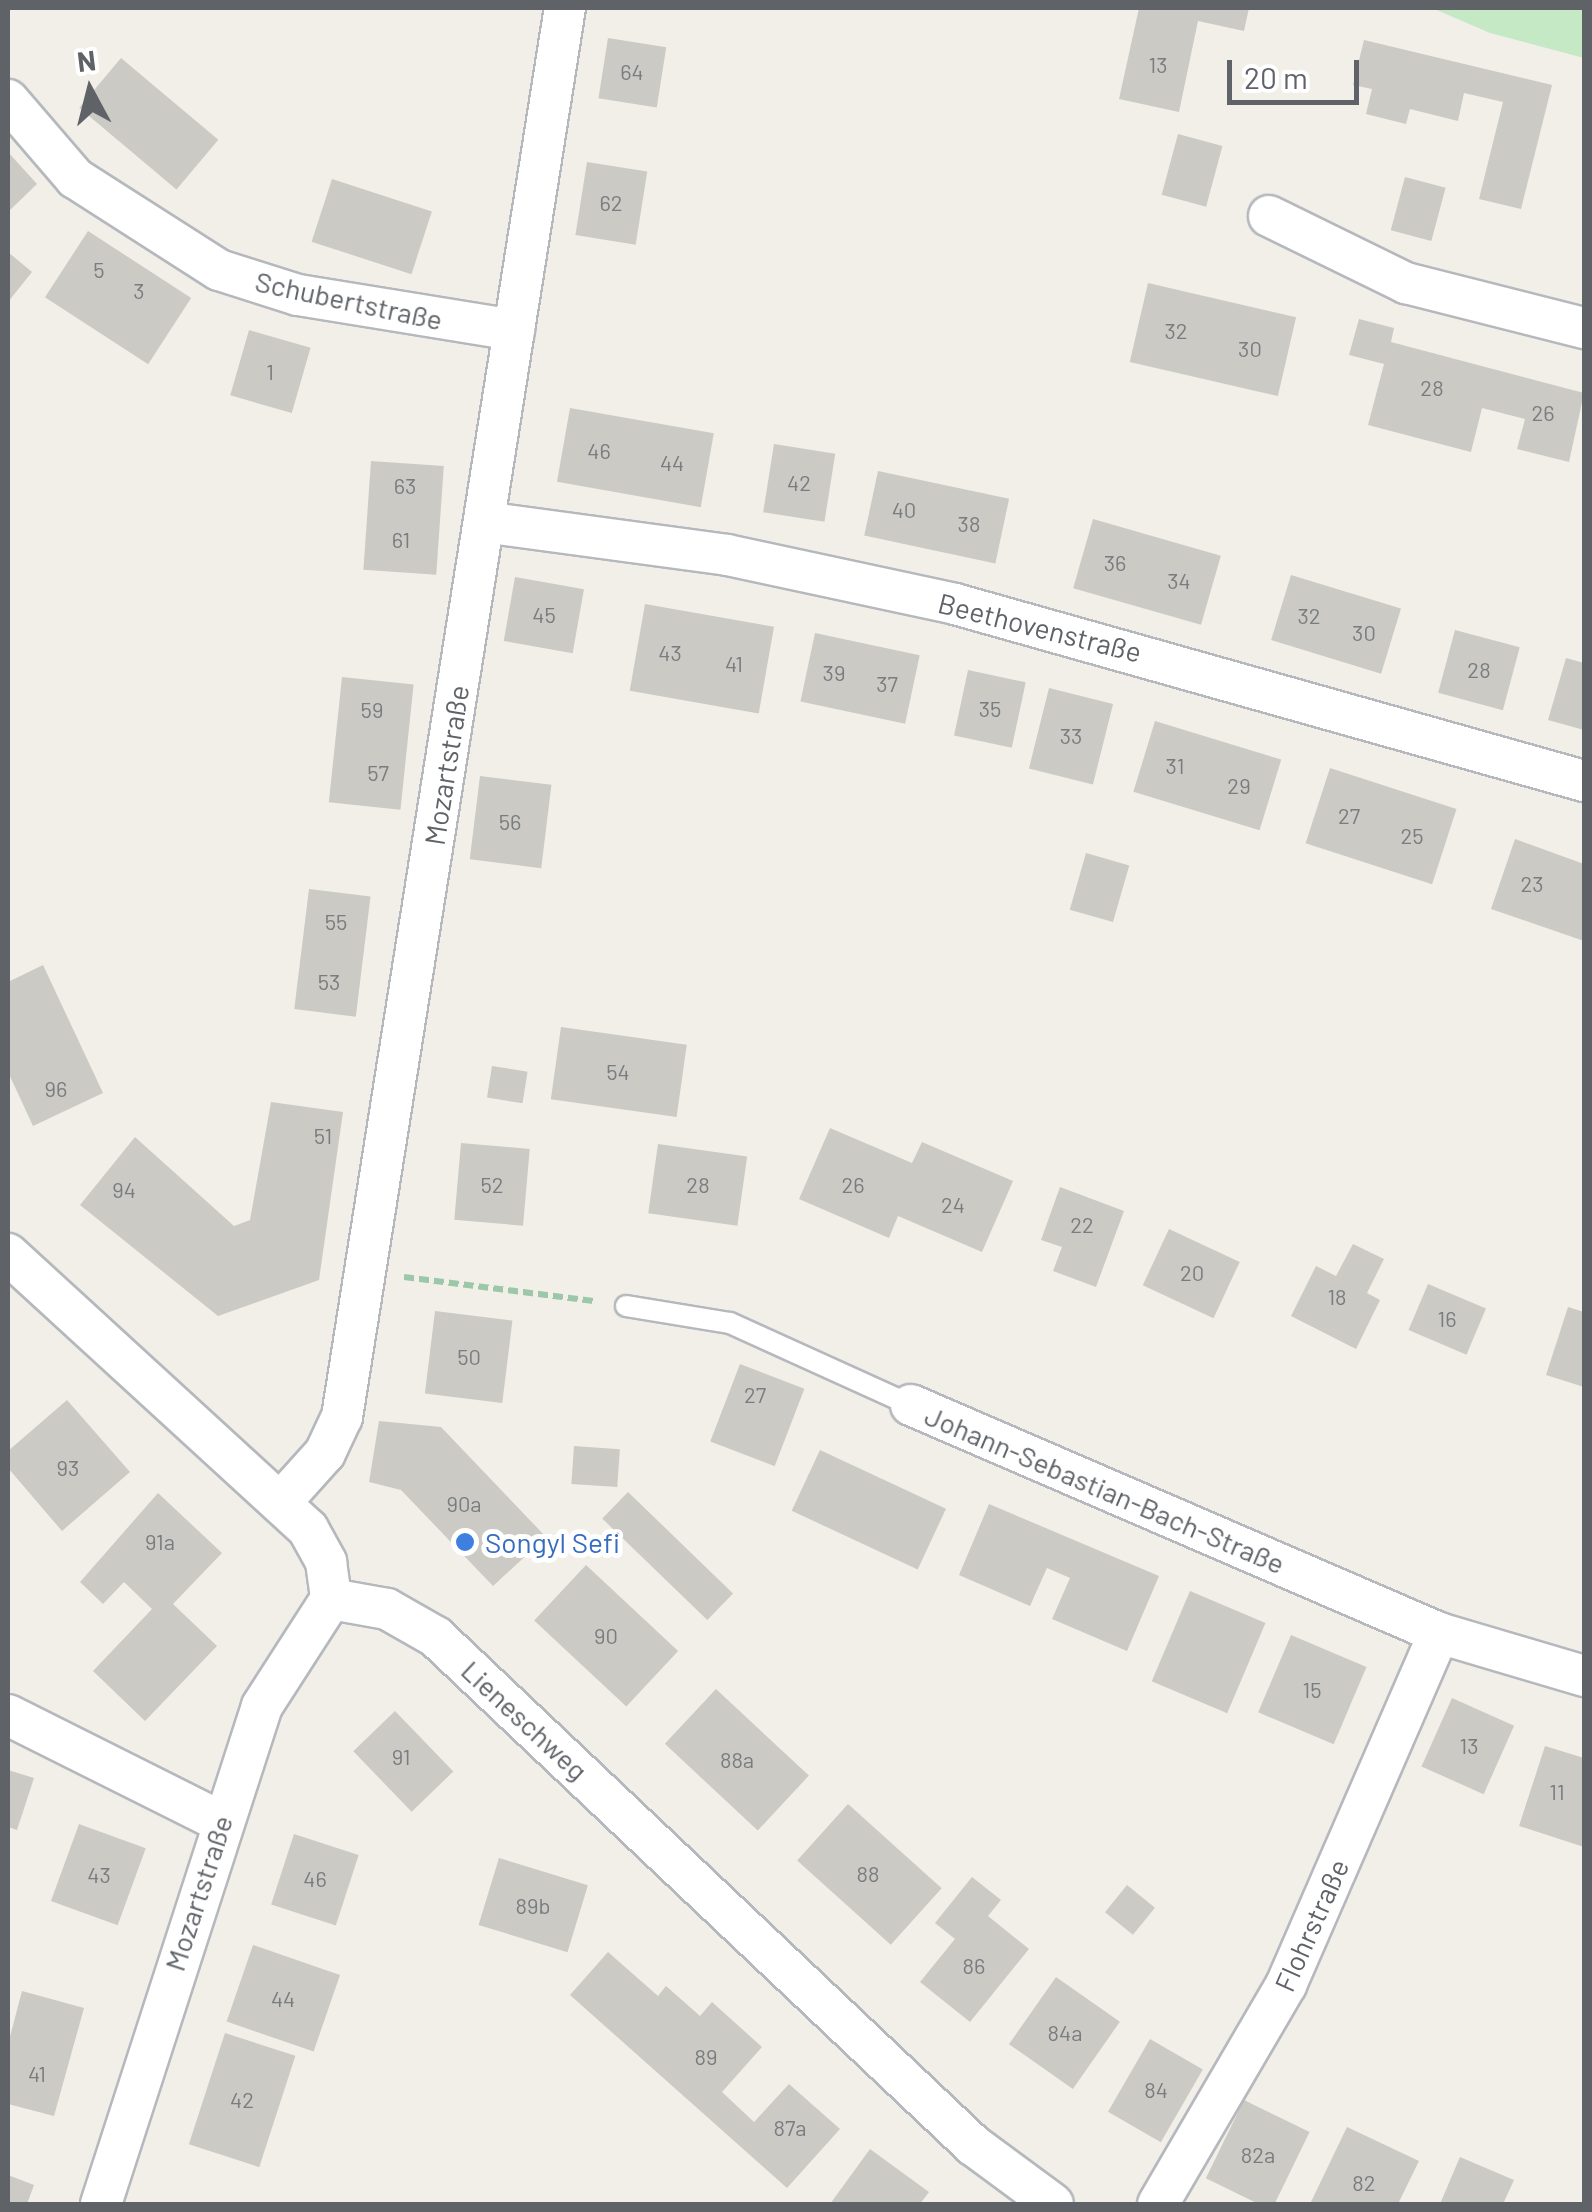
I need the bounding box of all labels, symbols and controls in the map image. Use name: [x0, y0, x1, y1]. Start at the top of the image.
north arrow: [40, 40, 140, 140]
scale bar: [1232, 40, 1364, 102]
text: N: [75, 42, 98, 78]
house number: 13: [1148, 52, 1168, 78]
house number: 64: [620, 59, 644, 85]
text: 20 m: [1244, 59, 1308, 95]
house number: 62: [599, 190, 623, 216]
house number: 5: [93, 257, 105, 283]
street label: Schubertstraße: [252, 264, 446, 336]
house number: 3: [133, 278, 145, 304]
house number: 32: [1164, 318, 1188, 344]
house number: 30: [1238, 336, 1262, 362]
house number: 1: [266, 359, 274, 385]
house number: 28: [1420, 375, 1444, 401]
house number: 26: [1531, 400, 1555, 426]
house number: 46: [587, 438, 611, 464]
house number: 44: [660, 450, 684, 476]
house number: 42: [787, 470, 811, 496]
house number: 63: [394, 473, 416, 499]
house number: 40: [892, 497, 916, 523]
house number: 38: [958, 511, 980, 537]
house number: 61: [392, 527, 410, 553]
house number: 36: [1104, 550, 1126, 576]
house number: 34: [1167, 568, 1191, 594]
street label: Beethovenstraße: [935, 585, 1145, 669]
house number: 45: [532, 602, 556, 628]
house number: 32: [1297, 603, 1321, 629]
house number: 30: [1352, 620, 1376, 646]
house number: 43: [658, 640, 682, 666]
house number: 41: [725, 651, 743, 677]
house number: 28: [1467, 657, 1491, 683]
house number: 39: [823, 660, 845, 686]
house number: 37: [876, 671, 898, 697]
street label: Mozartstraße: [417, 683, 475, 847]
house number: 35: [979, 696, 1001, 722]
house number: 59: [361, 697, 383, 723]
house number: 33: [1060, 723, 1082, 749]
house number: 31: [1166, 753, 1184, 779]
house number: 57: [367, 760, 389, 786]
house number: 29: [1227, 773, 1251, 799]
house number: 27: [1338, 803, 1360, 829]
house number: 56: [499, 809, 521, 835]
house number: 25: [1400, 823, 1424, 849]
house number: 23: [1521, 871, 1543, 897]
house number: 55: [325, 909, 347, 935]
house number: 53: [318, 969, 340, 995]
house number: 54: [606, 1059, 630, 1085]
house number: 96: [45, 1076, 67, 1102]
house number: 51: [314, 1123, 332, 1149]
house number: 52: [480, 1172, 504, 1198]
house number: 28: [686, 1172, 710, 1198]
house number: 26: [841, 1172, 865, 1198]
house number: 94: [112, 1177, 136, 1203]
house number: 24: [941, 1192, 965, 1218]
house number: 22: [1070, 1212, 1094, 1238]
house number: 20: [1180, 1260, 1204, 1286]
house number: 18: [1327, 1284, 1347, 1310]
house number: 16: [1437, 1306, 1457, 1332]
house number: 50: [457, 1344, 481, 1370]
house number: 27: [744, 1382, 766, 1408]
street label: Johann-Sebastian-Bach-Straße: [920, 1398, 1290, 1580]
house number: 93: [57, 1455, 79, 1481]
house number: 90a: [446, 1491, 482, 1517]
place label: Songyl Sefi: [485, 1525, 620, 1559]
house number: 91a: [145, 1529, 175, 1555]
marker: Songyl Sefi: [454, 1531, 476, 1553]
house number: 90: [594, 1623, 618, 1649]
street label: Lieneschweg: [455, 1653, 595, 1787]
house number: 15: [1302, 1677, 1322, 1703]
house number: 13: [1459, 1733, 1479, 1759]
house number: 91: [392, 1744, 410, 1770]
house number: 88a: [720, 1747, 754, 1773]
house number: 11: [1549, 1779, 1565, 1805]
street label: Mozartstraße: [157, 1811, 239, 1975]
street label: Flohrstraße: [1267, 1854, 1355, 1996]
house number: 88: [857, 1861, 879, 1887]
house number: 43: [87, 1862, 111, 1888]
house number: 46: [303, 1866, 327, 1892]
house number: 89b: [516, 1893, 550, 1919]
house number: 86: [963, 1953, 985, 1979]
house number: 44: [271, 1986, 295, 2012]
house number: 84a: [1048, 2020, 1082, 2046]
house number: 89: [695, 2044, 717, 2070]
house number: 41: [28, 2061, 46, 2087]
house number: 84: [1144, 2077, 1168, 2103]
house number: 42: [230, 2087, 254, 2113]
house number: 87a: [773, 2115, 807, 2141]
house number: 82a: [1241, 2142, 1275, 2168]
house number: 82: [1352, 2170, 1376, 2196]

